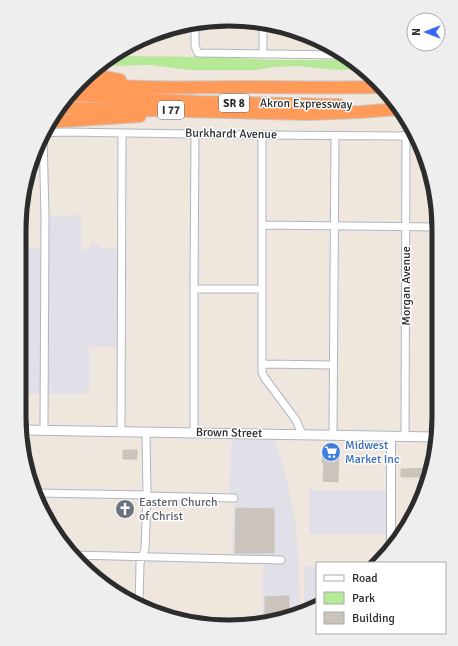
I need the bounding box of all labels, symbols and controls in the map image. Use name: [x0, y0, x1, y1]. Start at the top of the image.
north arrow: [406, 12, 446, 52]
text: N: [410, 28, 423, 36]
road number: SR 8: [219, 94, 249, 112]
street label: Akron Expressway: [260, 96, 353, 112]
road number: I 77: [158, 101, 184, 119]
street label: Burkhardt Avenue: [185, 126, 277, 142]
street label: Morgan Avenue: [399, 246, 414, 326]
street label: Brown Street: [196, 425, 262, 441]
place label: Midwest Market Inc: [345, 438, 400, 467]
supermarket icon: Midwest Market Inc: [320, 441, 342, 463]
place label: Eastern Church of Christ: [139, 495, 217, 524]
church icon: Eastern Church of Christ: [114, 498, 136, 520]
legend: [316, 562, 446, 634]
text: Road: [352, 571, 378, 586]
text: Park: [352, 591, 375, 606]
text: Building: [352, 611, 395, 626]

